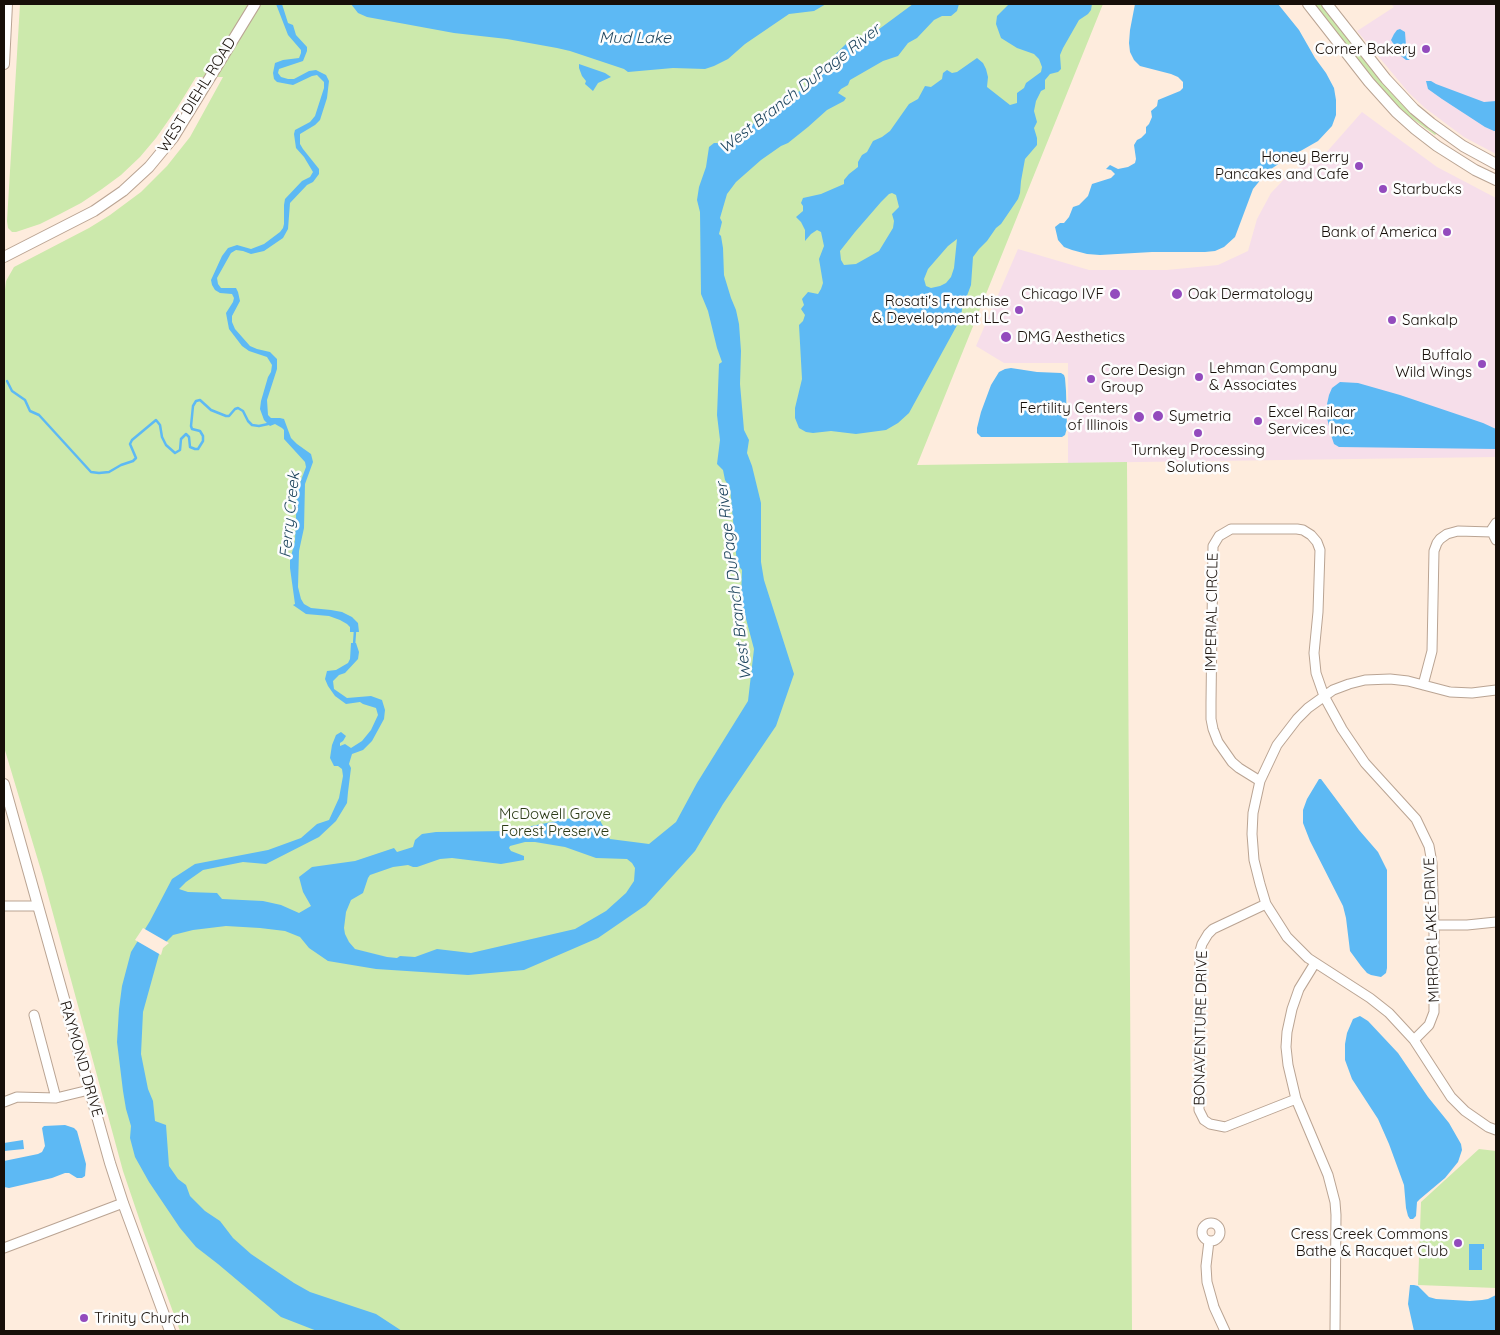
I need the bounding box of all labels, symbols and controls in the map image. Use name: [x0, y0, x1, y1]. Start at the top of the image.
water label: West Branch DuPage River: [716, 20, 884, 158]
water label: Mud Lake: [599, 28, 671, 48]
street label: WEST DIEHL ROAD: [154, 34, 240, 156]
place label: Corner Bakery: [1315, 40, 1416, 58]
marker: Corner Bakery: [1420, 43, 1432, 55]
place label: Honey Berry Pancakes and Cafe: [1215, 148, 1349, 183]
marker: Honey Berry Pancakes and Cafe: [1353, 160, 1365, 172]
place label: Starbucks: [1393, 180, 1462, 198]
marker: Starbucks: [1377, 183, 1389, 195]
place label: Bank of America: [1321, 223, 1437, 241]
marker: Bank of America: [1441, 226, 1453, 238]
place label: Chicago IVF: [1021, 285, 1104, 303]
place label: Oak Dermatology: [1188, 285, 1313, 303]
marker: Chicago IVF: [1108, 287, 1122, 301]
marker: Oak Dermatology: [1170, 287, 1184, 301]
place label: Rosati's Franchise & Development LLC: [872, 292, 1009, 327]
marker: Rosati's Franchise & Development LLC: [1013, 304, 1025, 316]
place label: Sankalp: [1402, 311, 1458, 329]
marker: Sankalp: [1386, 314, 1398, 326]
place label: DMG Aesthetics: [1017, 328, 1125, 346]
marker: DMG Aesthetics: [999, 330, 1013, 344]
place label: Buffalo Wild Wings: [1395, 346, 1472, 381]
marker: Buffalo Wild Wings: [1476, 358, 1488, 370]
place label: Lehman Company & Associates: [1209, 359, 1337, 394]
place label: Core Design Group: [1101, 361, 1186, 396]
marker: Lehman Company & Associates: [1193, 371, 1205, 383]
marker: Core Design Group: [1085, 373, 1097, 385]
place label: Fertility Centers of Illinois: [1020, 399, 1128, 434]
place label: Excel Railcar Services Inc.: [1268, 403, 1356, 438]
place label: Symetria: [1169, 407, 1231, 425]
marker: Symetria: [1151, 409, 1165, 423]
marker: Fertility Centers of Illinois: [1132, 410, 1146, 424]
marker: Excel Railcar Services Inc.: [1252, 415, 1264, 427]
marker: Turnkey Processing Solutions: [1192, 427, 1204, 439]
place label: Turnkey Processing Solutions: [1131, 441, 1265, 476]
water label: Ferry Creek: [276, 471, 304, 559]
water label: West Branch DuPage River: [712, 481, 756, 681]
street label: IMPERIAL CIRCLE: [1202, 552, 1222, 672]
park label: McDowell Grove Forest Preserve: [499, 805, 611, 840]
street label: MIRROR LAKE DRIVE: [1420, 857, 1444, 1003]
street label: BONAVENTURE DRIVE: [1191, 950, 1211, 1106]
street label: RAYMOND DRIVE: [56, 999, 106, 1119]
place label: Cress Creek Commons Bathe & Racquet Club: [1291, 1225, 1448, 1260]
marker: Cress Creek Commons Bathe & Racquet Club: [1452, 1237, 1464, 1249]
place label: Trinity Church: [94, 1309, 189, 1327]
marker: Trinity Church: [78, 1312, 90, 1324]

